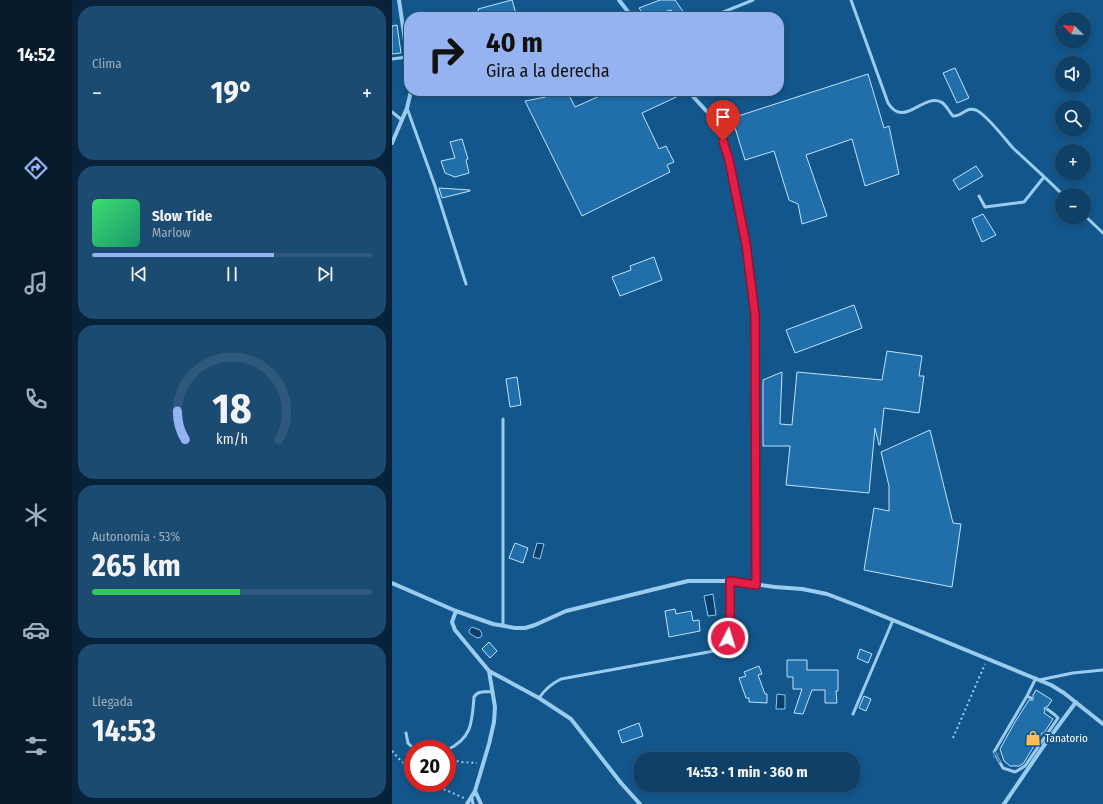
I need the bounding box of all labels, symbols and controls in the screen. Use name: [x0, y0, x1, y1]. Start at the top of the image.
north arrow: [1055, 12, 1091, 48]
map controls: [1055, 12, 1091, 224]
text: 40 m: [486, 26, 543, 59]
icon: right: [420, 28, 472, 80]
text: 14:52: [17, 44, 55, 66]
text: Clima: [92, 56, 122, 71]
button: sound: [1055, 56, 1091, 92]
text: Gira a la derecha: [486, 60, 610, 82]
text: 19°: [211, 75, 253, 111]
text: −: [92, 80, 102, 107]
text: +: [362, 80, 372, 107]
pin: [706, 100, 740, 141]
button: search: [1055, 100, 1091, 136]
icon: arrive: [712, 106, 734, 128]
button: +: [1055, 144, 1091, 180]
icon: directions: [22, 154, 50, 182]
button: −: [1055, 188, 1091, 224]
text: Slow Tide: [152, 207, 212, 225]
text: Marlow: [152, 225, 191, 240]
icon: previous: [128, 263, 150, 285]
icon: pause: [221, 263, 243, 285]
icon: next: [314, 263, 336, 285]
icon: music: [22, 269, 50, 297]
text: 18: [212, 384, 252, 434]
icon: phone: [22, 385, 50, 413]
text: km/h: [216, 431, 248, 448]
icon: climate: [22, 501, 50, 529]
text: Autonomía · 53%: [92, 529, 180, 544]
text: 265 km: [92, 548, 181, 584]
icon: car: [22, 616, 50, 644]
position arrow: [707, 617, 749, 659]
text: Llegada: [92, 694, 133, 709]
text: 14:53: [92, 713, 156, 749]
shop icon: Tanatorio: [1024, 729, 1042, 747]
icon: filters: [22, 732, 50, 760]
place label: Tanatorio: [1045, 732, 1088, 745]
speed limit sign: 20: [404, 740, 456, 792]
one-way arrow: [993, 751, 1001, 763]
text: 14:53 · 1 min · 360 m: [686, 763, 808, 781]

